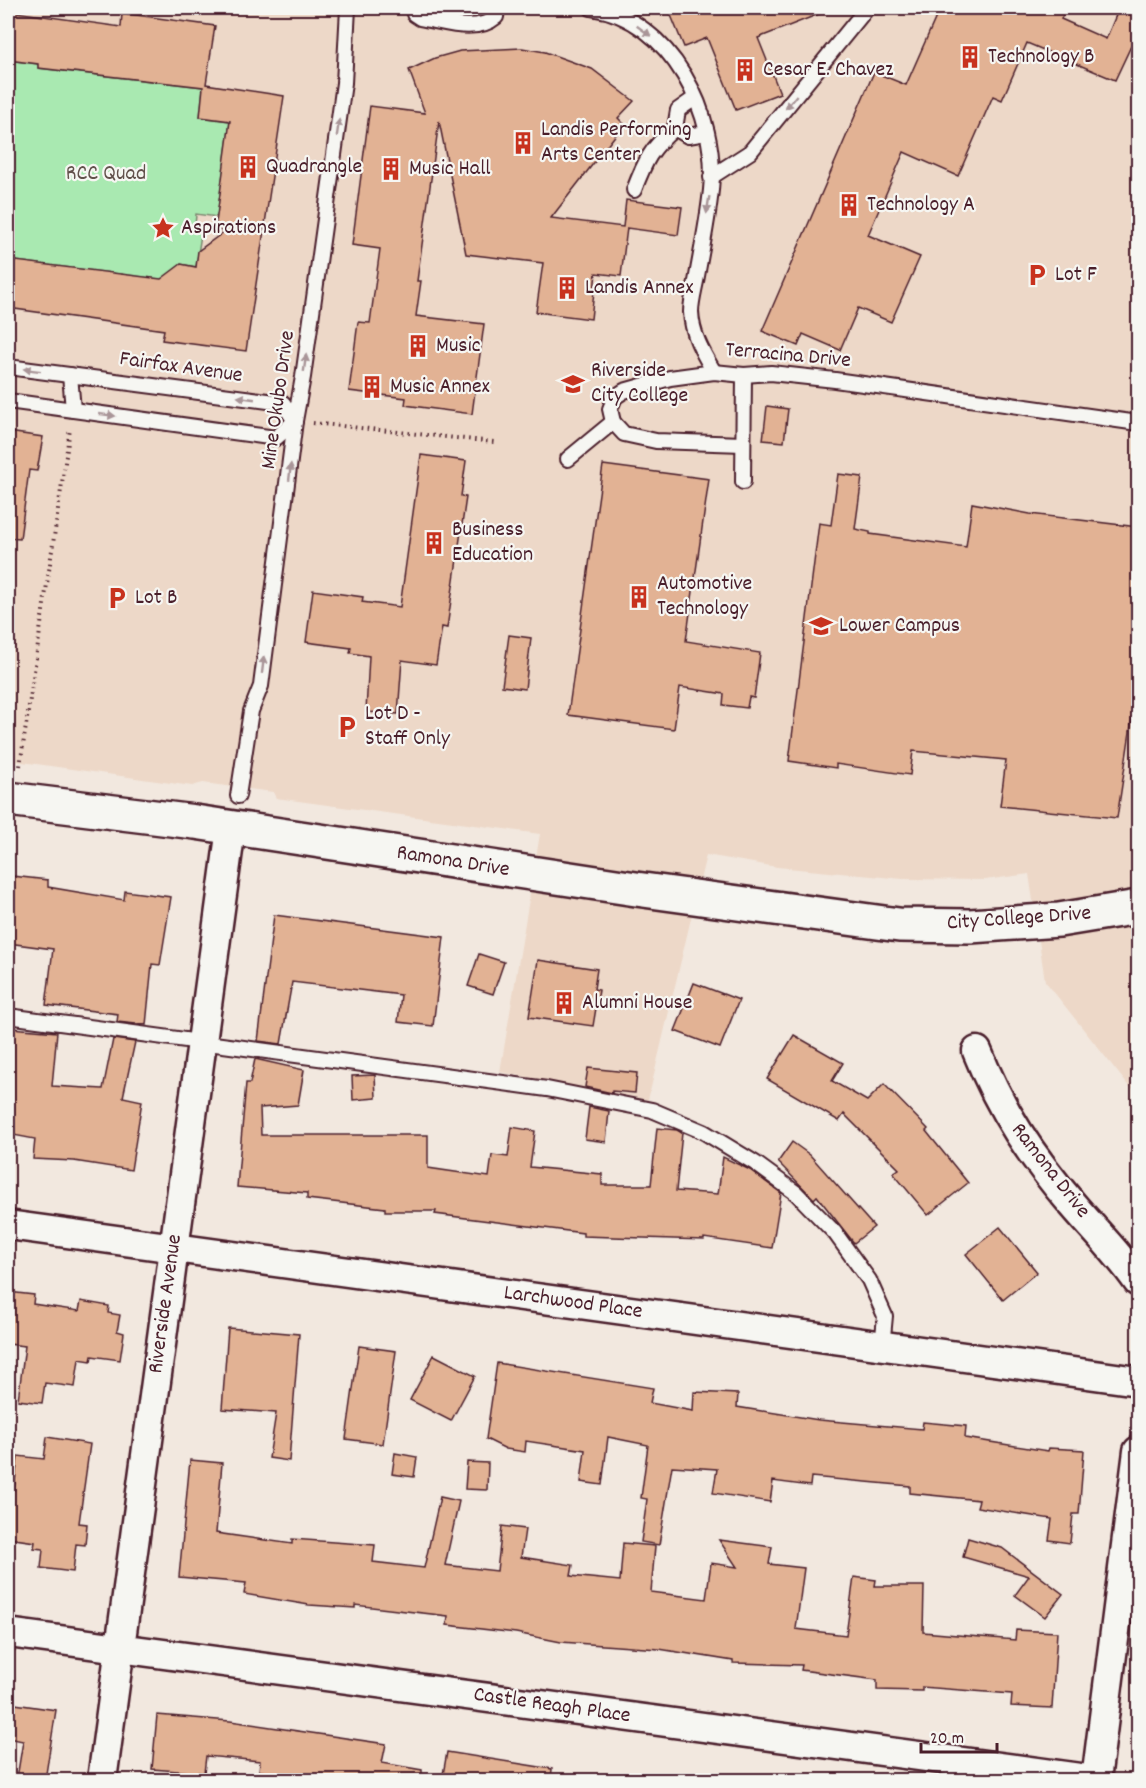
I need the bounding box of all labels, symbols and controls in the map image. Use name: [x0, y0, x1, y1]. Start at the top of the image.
one-way arrow: [637, 24, 652, 36]
place label: Technology B: [988, 42, 1094, 73]
building icon: Technology B: [957, 44, 983, 70]
place label: Cesar E. Chavez: [763, 55, 894, 86]
building icon: Cesar E. Chavez: [732, 57, 758, 83]
one-way arrow: [784, 94, 797, 110]
place label: Landis Performing Arts Center: [541, 115, 692, 171]
one-way arrow: [333, 119, 343, 138]
building icon: Landis Performing Arts Center: [510, 130, 536, 156]
place label: Quadrangle: [266, 152, 362, 183]
building icon: Quadrangle: [235, 154, 261, 180]
place label: Music Hall: [409, 154, 491, 185]
building icon: Music Hall: [378, 156, 404, 182]
park label: RCC Quad: [66, 159, 146, 190]
place label: Technology A: [867, 190, 975, 221]
building icon: Technology A: [836, 192, 862, 218]
one-way arrow: [704, 195, 713, 214]
place label: Aspirations: [181, 213, 276, 244]
place icon: Aspirations: [150, 215, 176, 241]
place label: Lot F: [1055, 260, 1097, 291]
parking icon: Lot F: [1024, 262, 1050, 288]
place label: Landis Annex: [585, 273, 693, 304]
building icon: Landis Annex: [554, 275, 580, 301]
street label: Mine Okubo Drive: [254, 329, 304, 471]
place label: Music: [436, 331, 481, 362]
building icon: Music: [405, 333, 431, 359]
street label: Terracina Drive: [724, 335, 852, 377]
street label: Fairfax Avenue: [118, 344, 244, 392]
one-way arrow: [301, 354, 310, 373]
place label: Riverside City College: [591, 356, 688, 412]
one-way arrow: [22, 365, 41, 375]
school or university icon: Riverside City College: [560, 371, 586, 397]
place label: Music Annex: [390, 372, 490, 403]
building icon: Music Annex: [359, 374, 385, 400]
one-way arrow: [236, 393, 255, 402]
one-way arrow: [98, 410, 117, 419]
one-way arrow: [285, 462, 295, 481]
place label: Business Education: [452, 515, 533, 571]
building icon: Business Education: [421, 530, 447, 556]
place label: Automotive Technology: [657, 569, 752, 625]
place label: Lot B: [135, 583, 177, 614]
building icon: Automotive Technology: [626, 584, 652, 610]
parking icon: Lot B: [104, 585, 130, 611]
place label: Lower Campus: [839, 611, 960, 642]
school or university icon: Lower Campus: [808, 613, 834, 639]
one-way arrow: [259, 655, 268, 674]
place label: Lot D - Staff Only: [365, 699, 451, 755]
parking icon: Lot D - Staff Only: [334, 714, 360, 740]
street label: Ramona Drive: [394, 838, 512, 886]
street label: City College Drive: [946, 898, 1092, 940]
place label: Alumni House: [582, 988, 693, 1019]
building icon: Alumni House: [551, 990, 577, 1016]
street label: Ramona Drive: [1003, 1117, 1097, 1225]
street label: Riverside Avenue: [141, 1232, 191, 1376]
street label: Larchwood Place: [502, 1278, 644, 1328]
street label: Castle Reagh Place: [472, 1680, 632, 1732]
scale bar: [921, 1716, 998, 1754]
text: 20 m: [930, 1727, 964, 1752]

